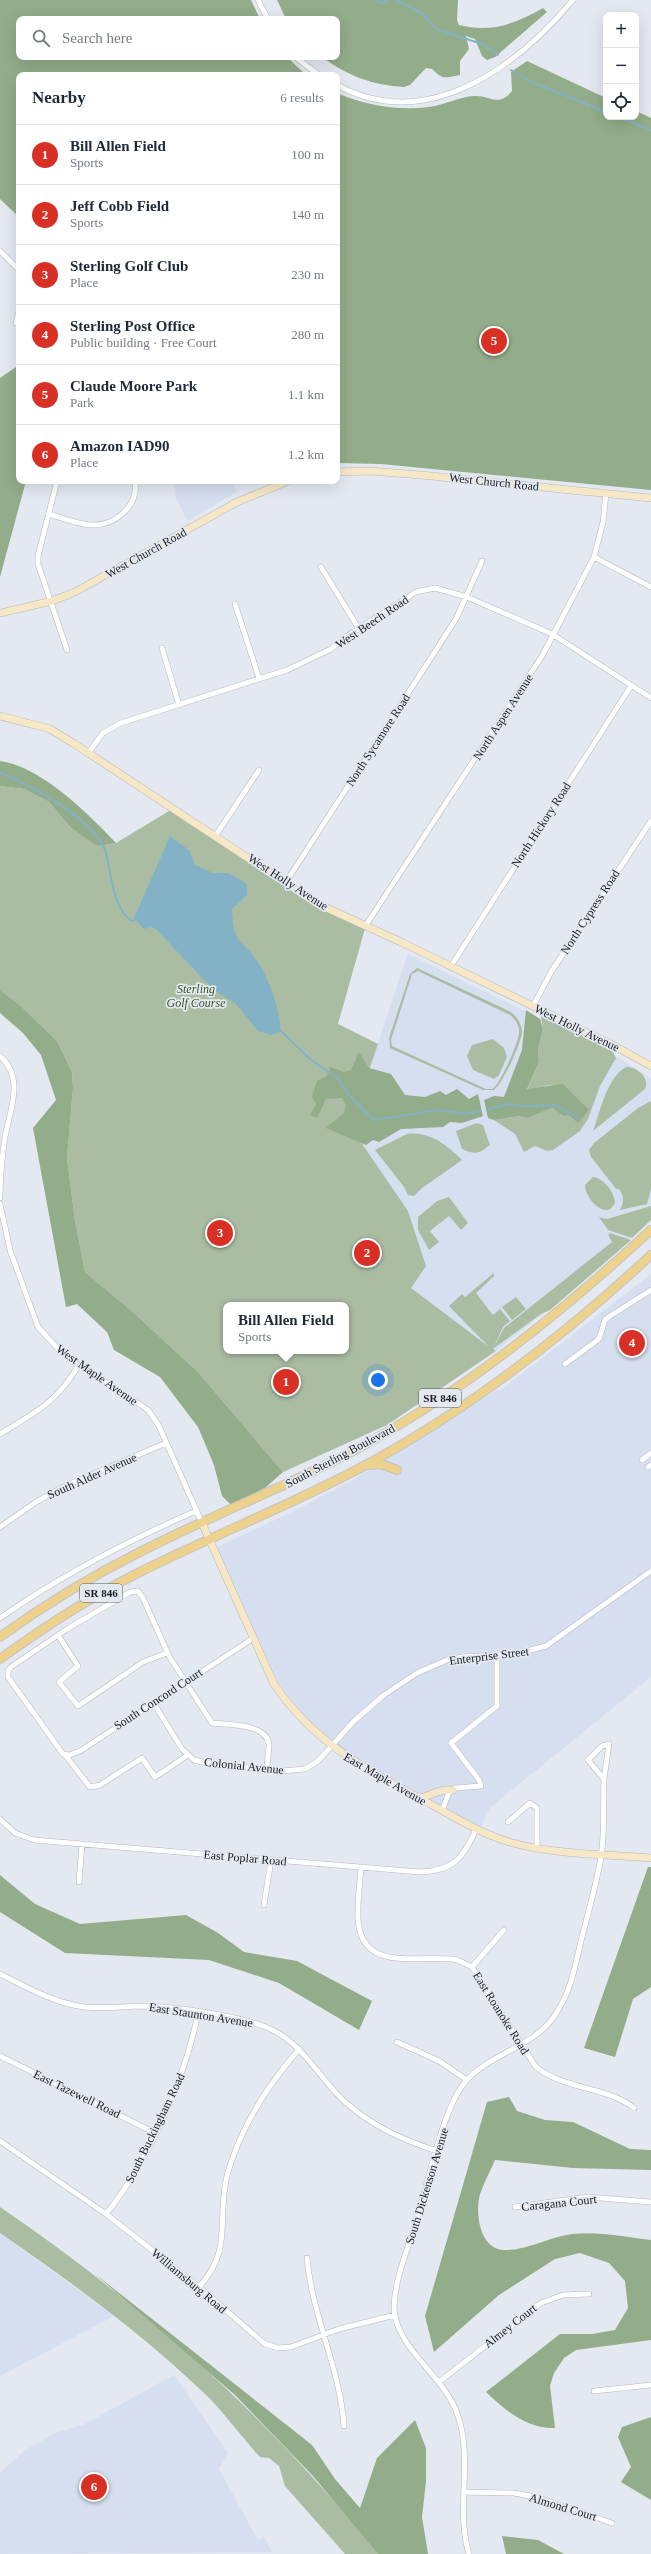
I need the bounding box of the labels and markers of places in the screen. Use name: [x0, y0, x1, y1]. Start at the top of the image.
pin: 5: [481, 326, 507, 356]
pin: 3: [207, 1218, 233, 1248]
pin: 2: [354, 1238, 380, 1268]
pin: 4: [619, 1328, 645, 1358]
pin: 1: [273, 1367, 299, 1397]
pin: 6: [81, 2472, 107, 2502]

